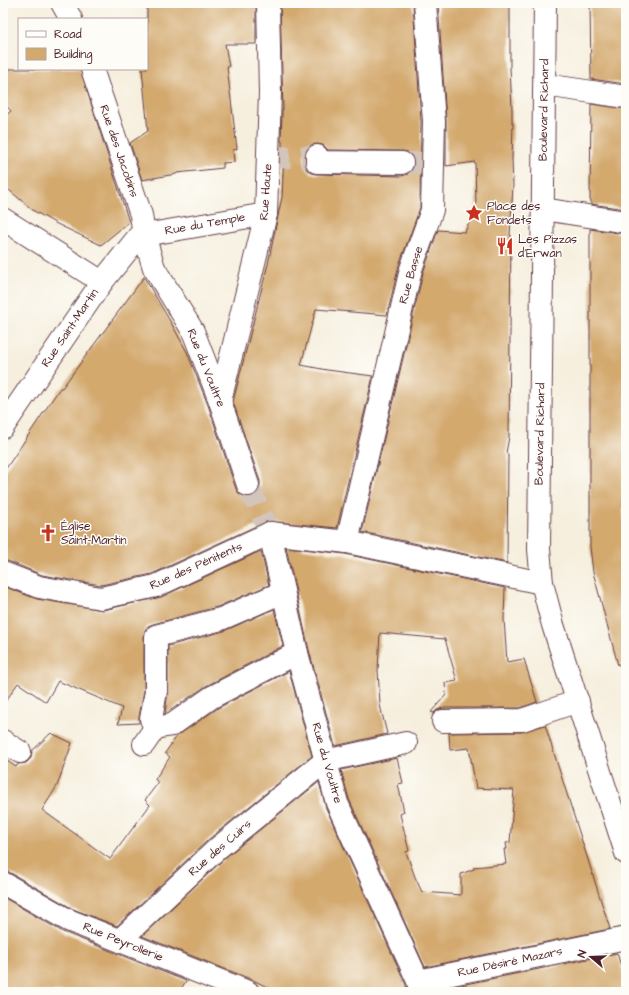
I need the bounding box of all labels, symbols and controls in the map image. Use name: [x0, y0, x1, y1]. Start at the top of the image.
legend: [18, 18, 148, 70]
text: Road: [54, 26, 82, 43]
text: Building: [54, 46, 92, 64]
street label: Boulevard Richard: [535, 59, 553, 161]
street label: Rue des Jacobins: [95, 102, 143, 200]
street label: Rue Haute: [256, 163, 276, 221]
place label: Place des Fondets: [487, 198, 540, 229]
place icon: Place des Fondets: [464, 203, 484, 223]
street label: Rue du Temple: [163, 208, 247, 239]
place label: Les Pizzas d'Erwan: [518, 231, 577, 262]
restaurant icon: Les Pizzas d'Erwan: [495, 236, 515, 256]
street label: Rue Basse: [395, 244, 427, 306]
street label: Rue Saint-Martin: [37, 285, 103, 371]
street label: Rue du Voultre: [183, 326, 230, 410]
street label: Boulevard Richard: [531, 383, 549, 485]
place label: Église Saint-Martin: [61, 518, 127, 549]
church icon: Église Saint-Martin: [38, 523, 58, 543]
street label: Rue des Pénitents: [147, 538, 245, 594]
street label: Rue du Voultre: [307, 721, 347, 806]
street label: Rue des Cuirs: [185, 816, 255, 880]
street label: Rue Peyrollerie: [80, 918, 166, 967]
north arrow: [571, 937, 611, 977]
street label: Rue Désiré Mazars: [456, 943, 564, 981]
text: N: [574, 948, 590, 960]

